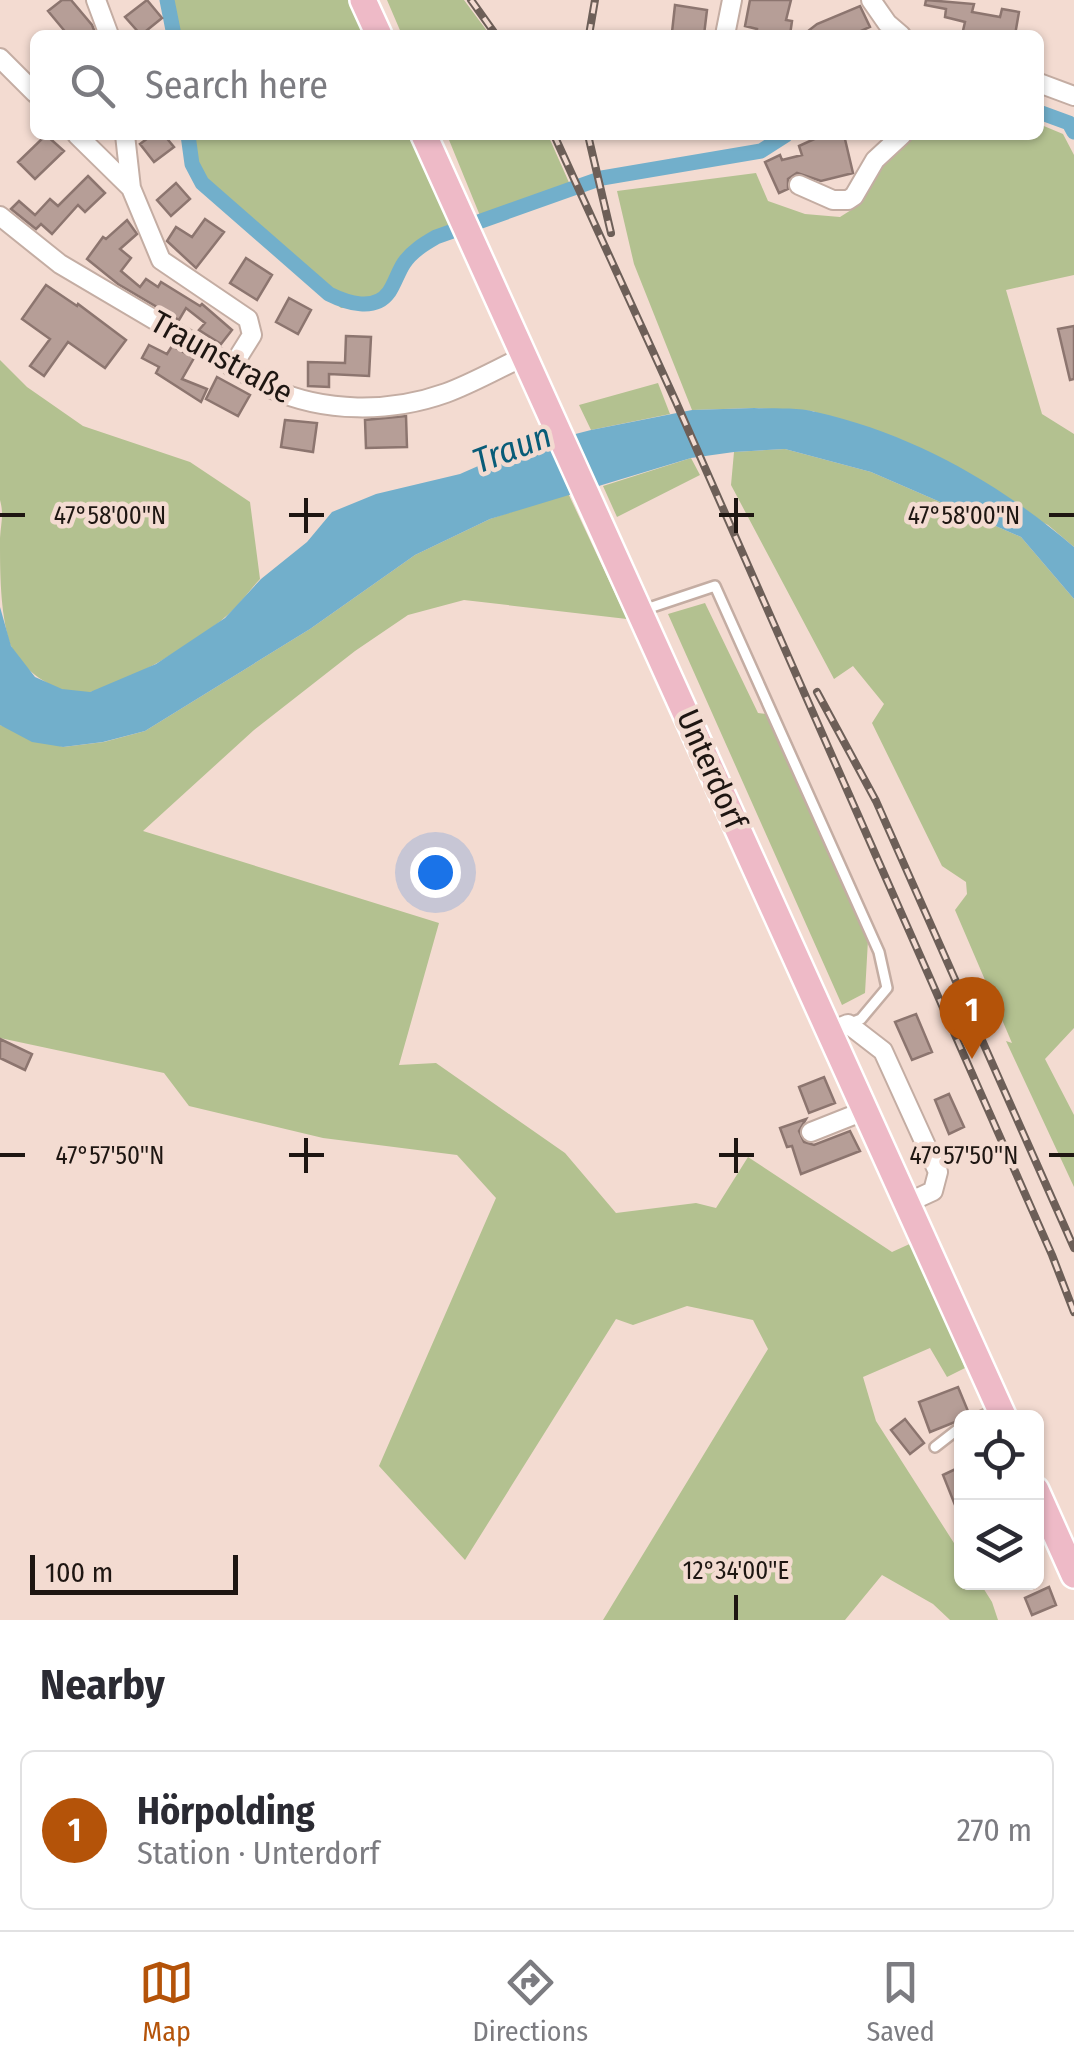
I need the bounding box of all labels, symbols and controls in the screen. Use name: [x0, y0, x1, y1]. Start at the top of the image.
search box: [30, 30, 1044, 140]
icon: search: [65, 58, 120, 113]
text: Search here: [145, 62, 328, 108]
street label: Traunstraße: [144, 303, 300, 411]
water label: Traun: [467, 414, 557, 482]
text: 47°58'00"N: [54, 501, 166, 531]
text: 47°58'00"N: [908, 501, 1020, 531]
street label: Unterdorf: [669, 703, 756, 837]
your location: [410, 847, 461, 898]
pin: 1: [940, 976, 1004, 1059]
text: 47°57'50"N: [56, 1141, 164, 1171]
text: 47°57'50"N: [910, 1141, 1018, 1171]
map controls: [954, 1410, 1044, 1590]
button: locate: [954, 1410, 1044, 1500]
button: layers: [954, 1500, 1044, 1590]
scale bar: [30, 1550, 238, 1594]
text: 100 m: [45, 1556, 113, 1589]
text: 12°34'00"E: [683, 1556, 789, 1586]
text: Nearby: [40, 1660, 165, 1710]
text: Hörpolding: [137, 1788, 315, 1834]
text: 1: [68, 1811, 81, 1849]
text: 270 m: [957, 1811, 1032, 1849]
text: Station · Unterdorf: [137, 1834, 380, 1872]
tab: Map: [139, 1955, 194, 2048]
tab: Directions: [472, 1955, 588, 2048]
tab: Saved: [866, 1955, 935, 2048]

